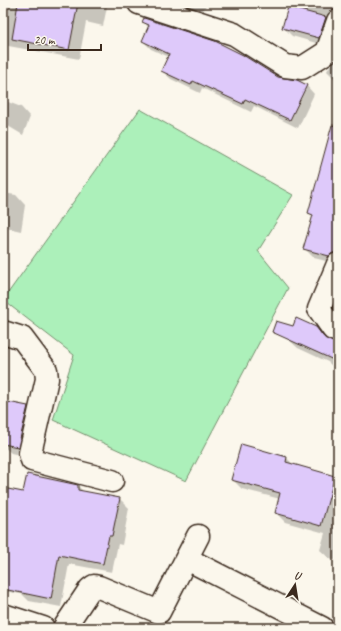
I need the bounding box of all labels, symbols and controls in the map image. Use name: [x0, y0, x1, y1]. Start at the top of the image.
scale bar: [28, 26, 101, 52]
text: 20 m: [34, 32, 56, 48]
north arrow: [275, 565, 315, 605]
text: U: [293, 568, 304, 583]

